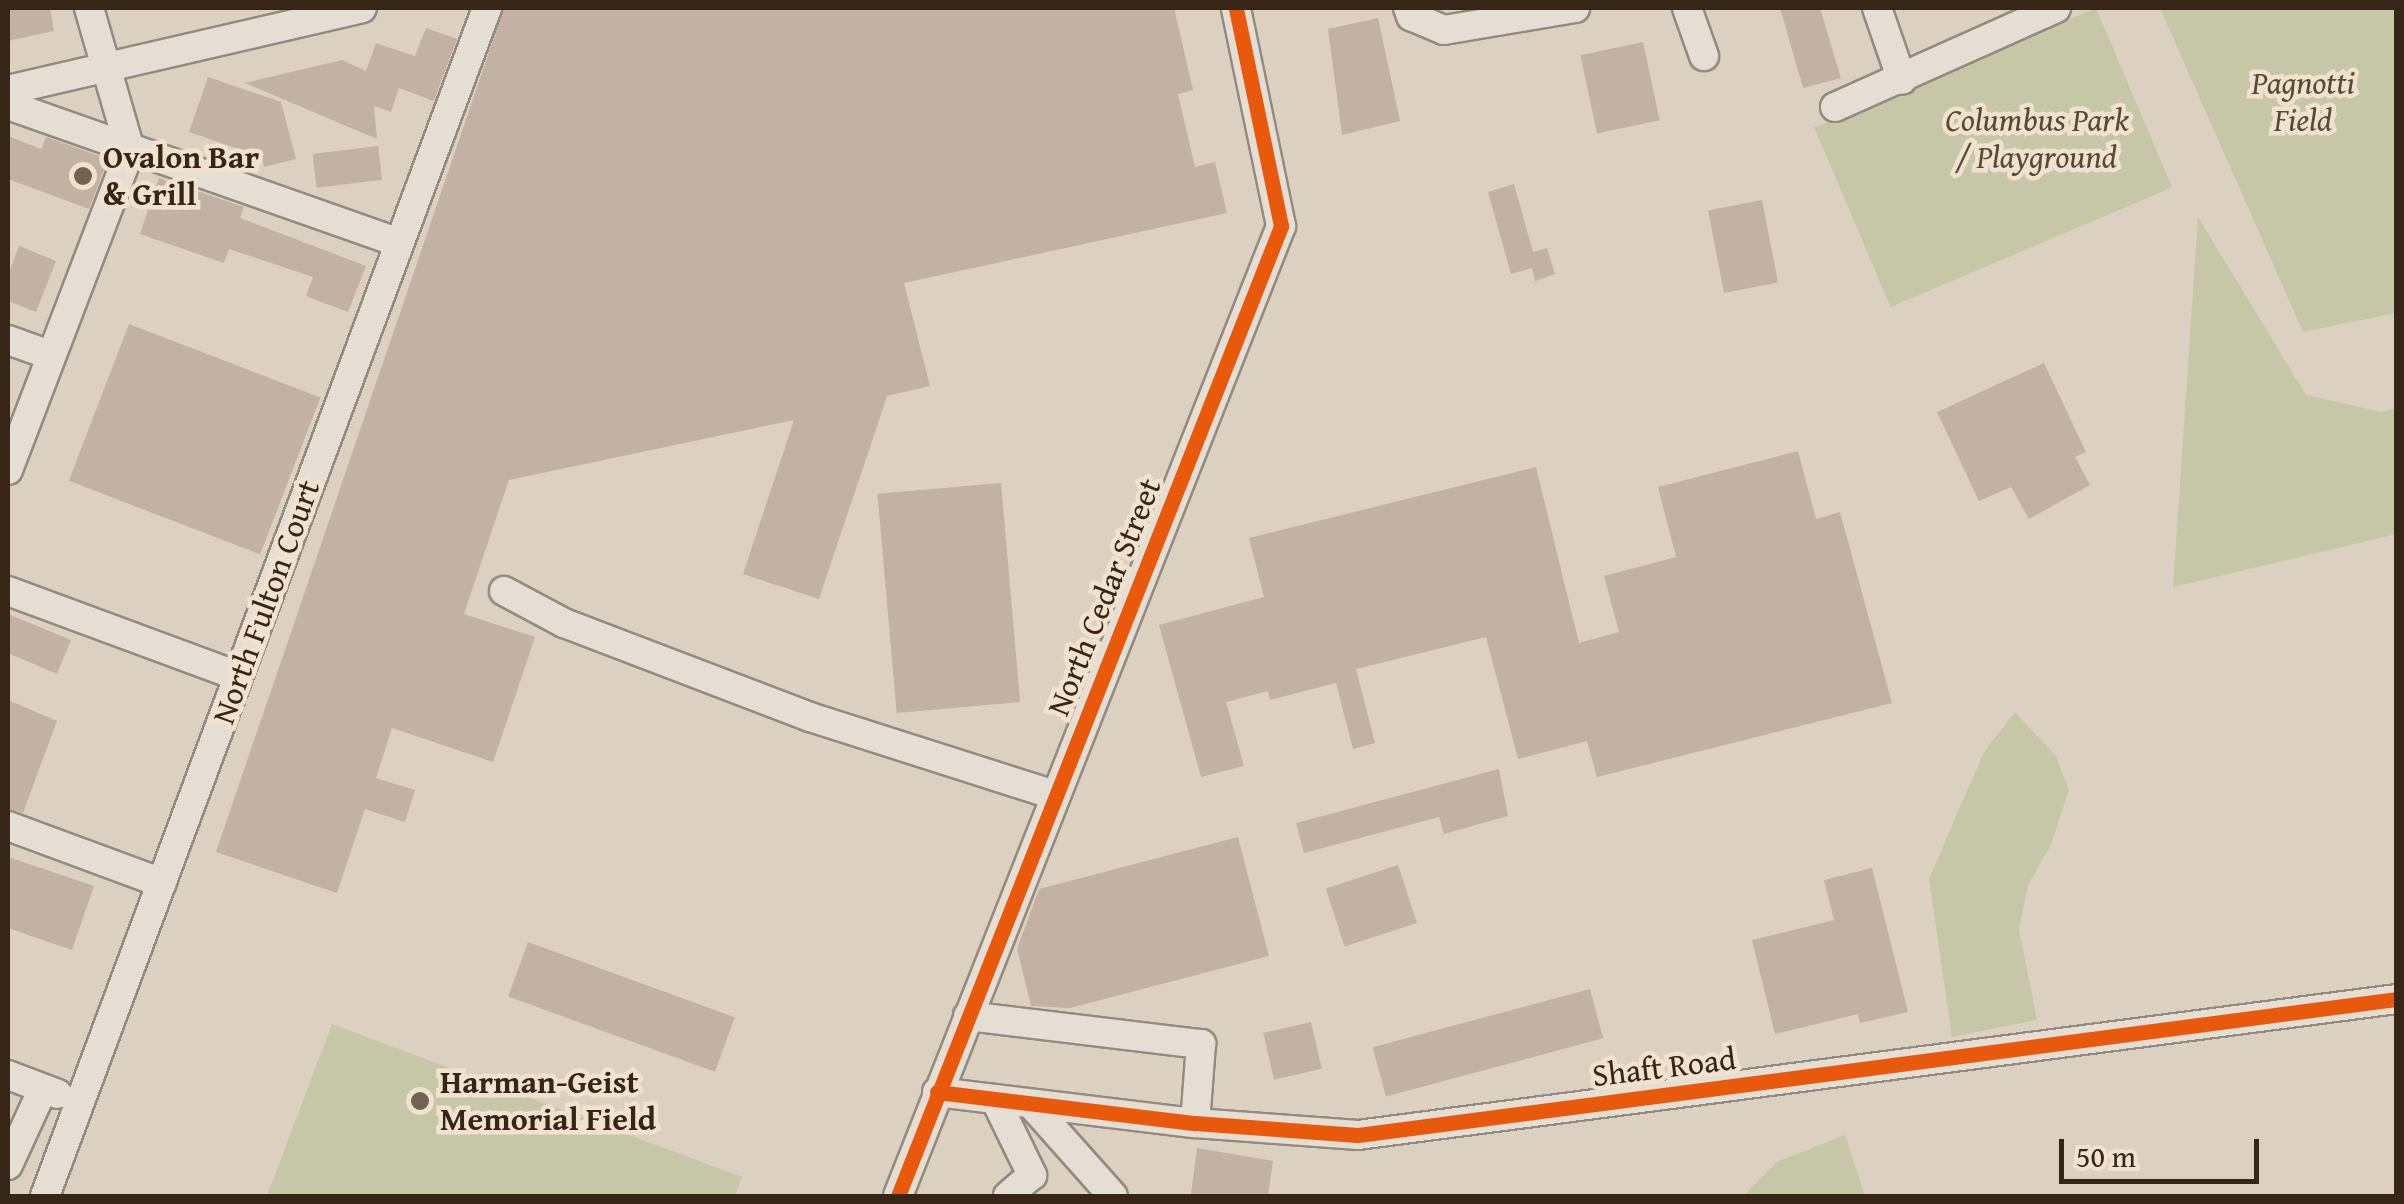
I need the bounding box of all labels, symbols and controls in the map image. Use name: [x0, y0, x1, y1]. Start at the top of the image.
park label: Pagnotti Field: [2251, 65, 2355, 140]
park label: Columbus Park / Playground: [1945, 102, 2129, 177]
place label: Ovalon Bar & Grill: [103, 139, 259, 214]
marker: Ovalon Bar & Grill: [72, 165, 94, 187]
street label: North Cedar Street: [1039, 473, 1169, 721]
street label: North Fulton Court: [204, 475, 328, 729]
street label: Shaft Road: [1590, 1039, 1738, 1095]
place label: Harman-Geist Memorial Field: [440, 1064, 656, 1139]
marker: Harman-Geist Memorial Field: [409, 1090, 431, 1112]
scale bar: [2064, 1119, 2264, 1181]
text: 50 m: [2076, 1134, 2136, 1178]

